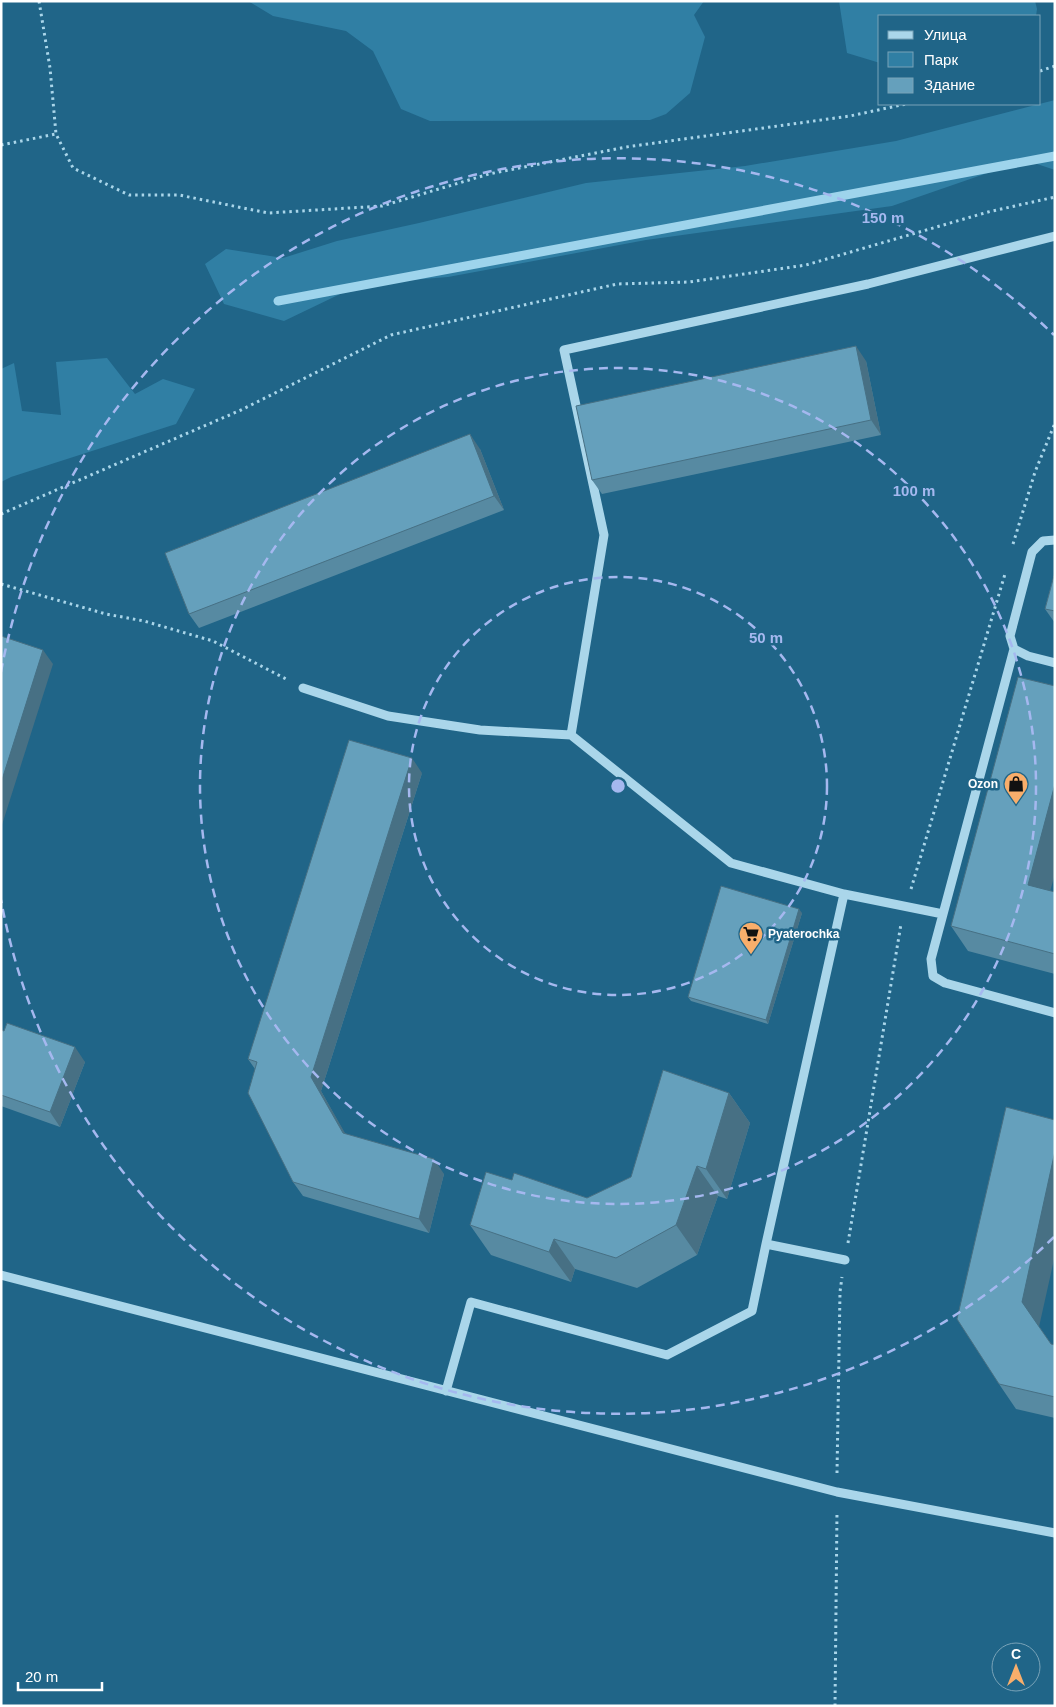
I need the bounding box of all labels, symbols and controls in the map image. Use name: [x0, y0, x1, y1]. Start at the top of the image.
legend: [878, 15, 1041, 105]
text: Улица: [924, 26, 967, 43]
text: Парк: [924, 51, 958, 68]
text: Здание: [924, 76, 975, 93]
text: 150 m: [862, 209, 904, 226]
text: 100 m: [893, 482, 935, 499]
text: 50 m: [749, 629, 783, 646]
shop icon: Ozon: [1003, 771, 1029, 805]
centre of rings: [609, 777, 627, 795]
place label: Ozon: [968, 777, 998, 791]
supermarket icon: Pyaterochka: [738, 921, 764, 955]
place label: Pyaterochka: [768, 927, 840, 941]
north arrow: [991, 1642, 1041, 1692]
text: С: [1011, 1646, 1021, 1662]
scale bar: [18, 1660, 101, 1692]
text: 20 m: [25, 1668, 58, 1685]

